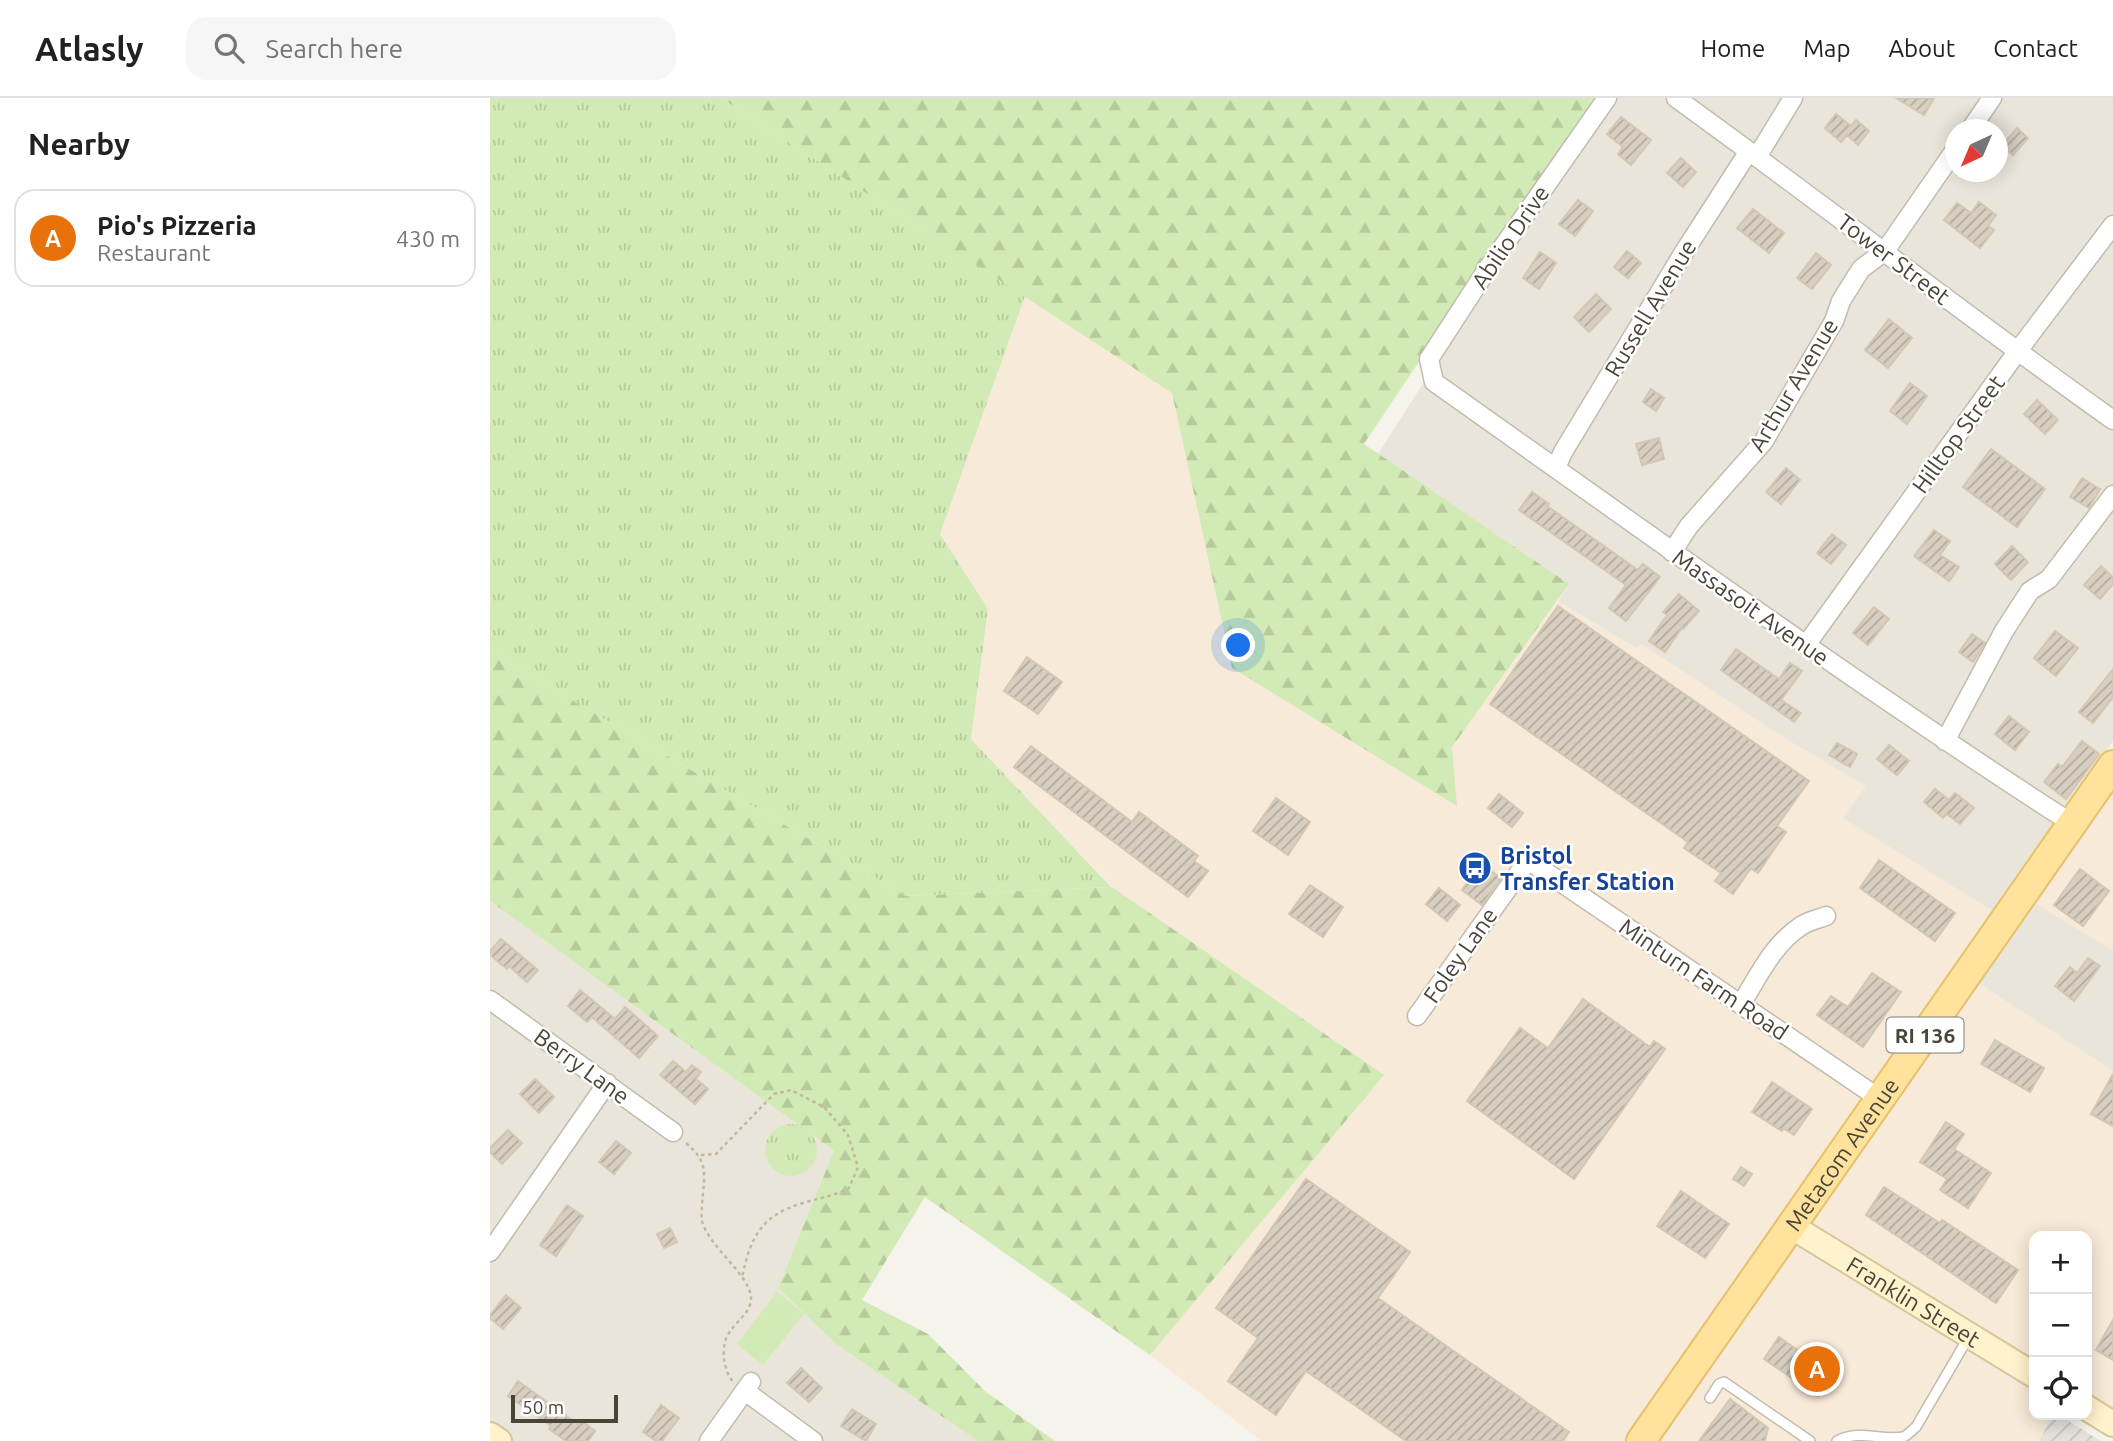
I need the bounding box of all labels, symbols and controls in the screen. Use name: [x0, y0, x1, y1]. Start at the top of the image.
search box: [186, 17, 676, 80]
icon: search: [210, 29, 248, 67]
text: Atlasly: [35, 30, 144, 67]
text: Search here: [266, 34, 403, 63]
text: Home: [1700, 35, 1765, 62]
text: Map: [1803, 35, 1850, 62]
text: About: [1888, 35, 1955, 62]
text: Contact: [1993, 35, 2078, 62]
north arrow: [1945, 119, 2008, 182]
text: Nearby: [28, 127, 130, 161]
street label: Abilio Drive: [1466, 181, 1554, 293]
street label: Tower Street: [1833, 209, 1955, 309]
text: Pio's Pizzeria: [97, 211, 257, 240]
text: A: [45, 226, 61, 251]
text: 430 m: [396, 226, 460, 251]
street label: Russell Avenue: [1599, 235, 1701, 381]
text: Restaurant: [97, 240, 211, 265]
street label: Arthur Avenue: [1744, 314, 1842, 456]
street label: Hilltop Street: [1907, 370, 2009, 498]
street label: Massasoit Avenue: [1668, 544, 1834, 670]
your location: [1221, 628, 1255, 662]
place label: Bristol Transfer Station: [1500, 843, 1675, 894]
bus stop icon: Bristol Transfer Station: [1456, 849, 1494, 887]
street label: Foley Lane: [1418, 903, 1502, 1007]
street label: Minturn Farm Road: [1615, 913, 1793, 1045]
road number: RI 136: [1886, 1018, 1964, 1052]
street label: Berry Lane: [530, 1023, 634, 1109]
street label: Metacom Avenue: [1780, 1073, 1903, 1235]
map controls: [2029, 1231, 2092, 1420]
button: +: [2029, 1231, 2092, 1294]
street label: Franklin Street: [1843, 1251, 1985, 1351]
button: −: [2029, 1294, 2092, 1357]
pin: A: [1794, 1343, 1840, 1395]
button: locate: [2029, 1357, 2092, 1420]
scale bar: [511, 1392, 618, 1424]
text: 50 m: [522, 1396, 564, 1418]

